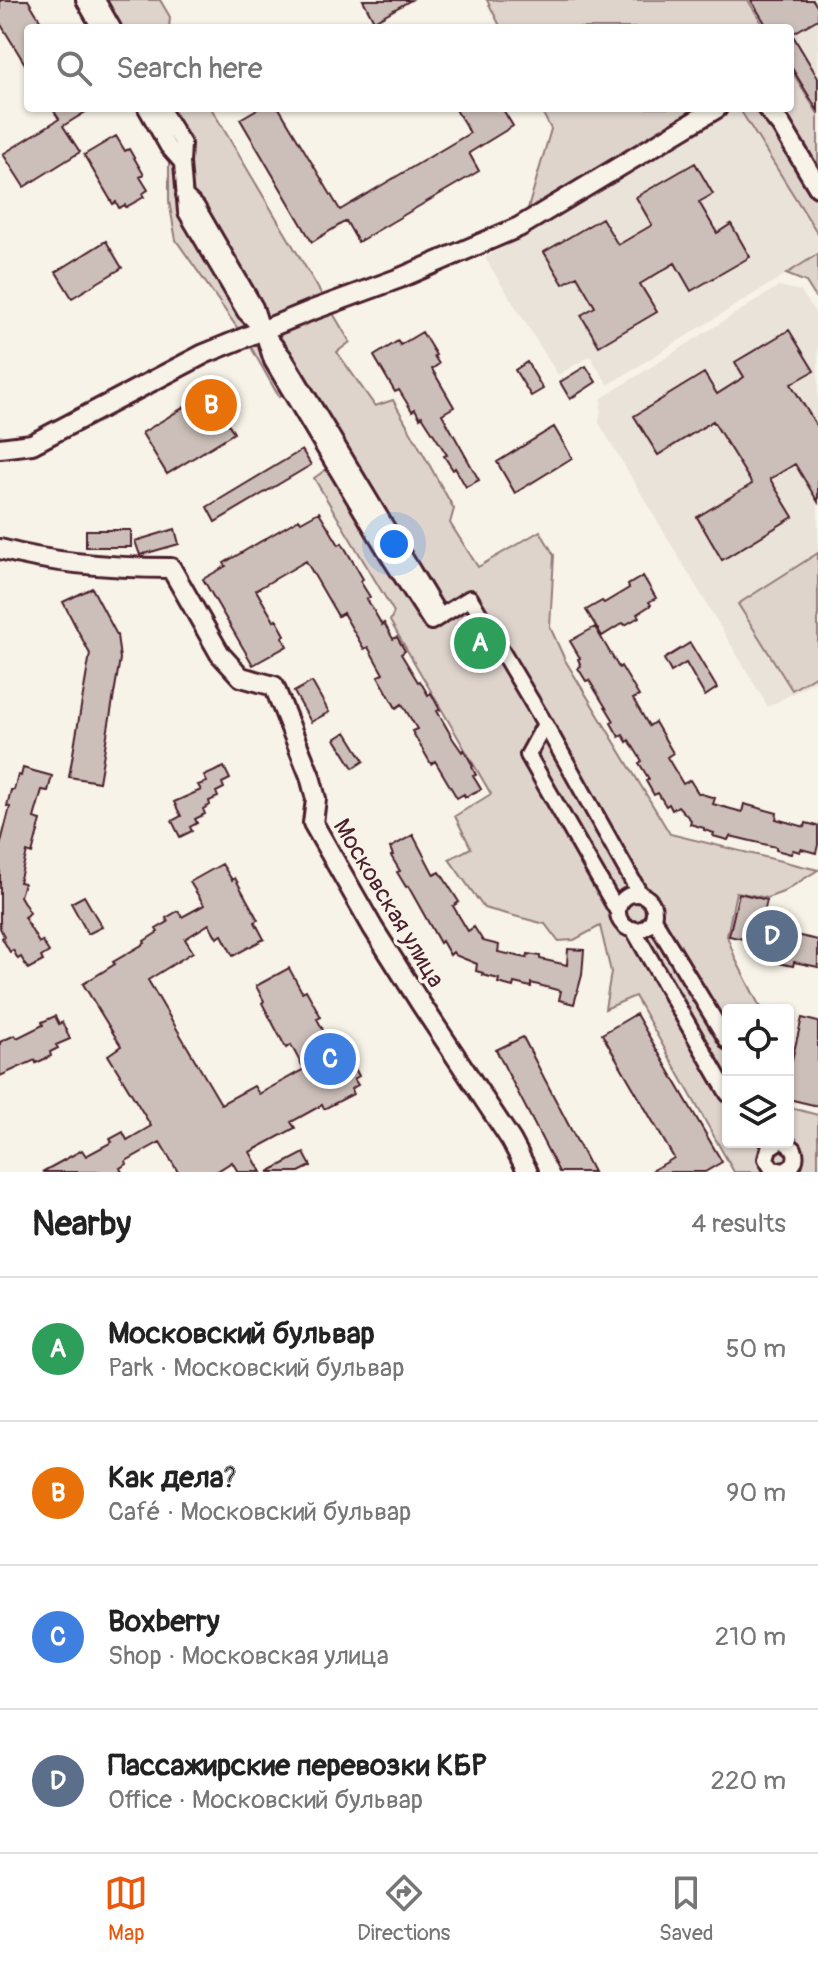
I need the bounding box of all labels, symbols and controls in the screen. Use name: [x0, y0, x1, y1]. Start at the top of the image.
search box: [24, 24, 794, 112]
icon: search: [52, 46, 96, 90]
text: Search here: [116, 50, 263, 87]
pin: B: [185, 375, 237, 435]
your location: [374, 524, 414, 564]
pin: A: [454, 613, 506, 673]
street label: Московская улица: [327, 814, 450, 993]
pin: D: [746, 906, 798, 966]
map controls: [722, 1004, 794, 1148]
button: locate: [722, 1004, 794, 1076]
pin: C: [304, 1029, 356, 1089]
button: layers: [722, 1076, 794, 1148]
text: Nearby: [32, 1203, 131, 1246]
text: 4 results: [691, 1208, 786, 1240]
text: Московский бульвар: [108, 1315, 375, 1352]
text: A: [50, 1333, 66, 1365]
text: 50 m: [725, 1333, 786, 1365]
text: Park · Московский бульвар: [108, 1352, 404, 1384]
text: Как дела?: [108, 1459, 237, 1496]
text: B: [51, 1477, 65, 1509]
text: 90 m: [726, 1477, 786, 1509]
text: Café · Московский бульвар: [108, 1496, 411, 1528]
text: Boxberry: [108, 1603, 220, 1640]
text: C: [50, 1621, 66, 1653]
text: 210 m: [715, 1621, 786, 1653]
text: Shop · Московская улица: [108, 1640, 389, 1672]
text: Пассажирские перевозки КБР: [108, 1747, 486, 1784]
text: D: [50, 1765, 66, 1797]
text: 220 m: [710, 1765, 786, 1797]
text: Office · Московский бульвар: [108, 1784, 423, 1816]
tab: Map: [104, 1871, 148, 1947]
tab: Directions: [357, 1871, 450, 1947]
tab: Saved: [659, 1871, 714, 1947]

